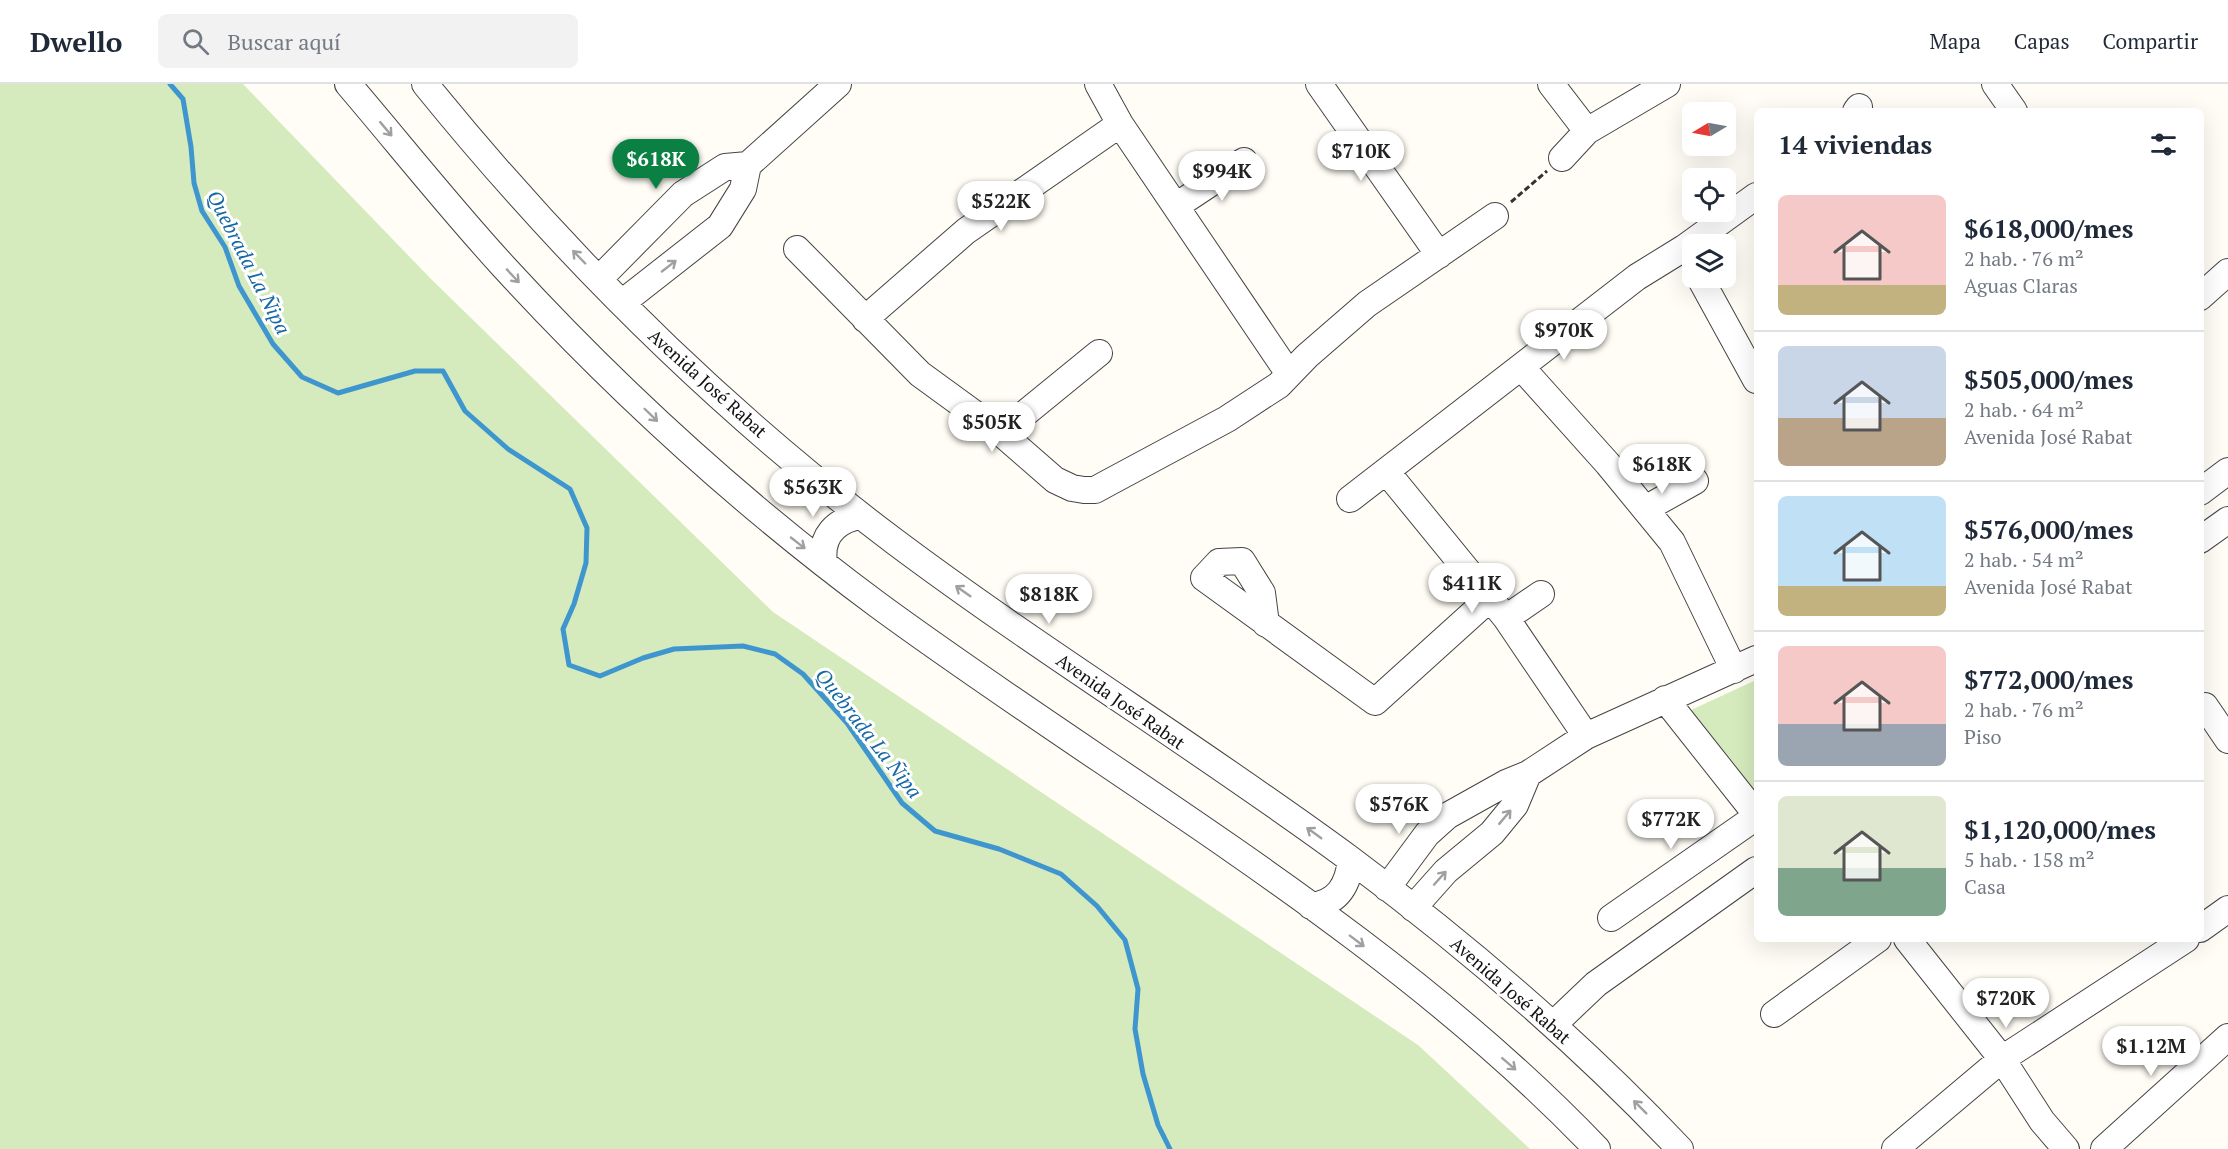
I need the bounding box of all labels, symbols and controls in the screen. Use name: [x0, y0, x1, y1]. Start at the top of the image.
search box: [158, 14, 578, 68]
text: Dwello: [30, 23, 122, 60]
icon: search: [179, 25, 212, 58]
text: Buscar aquí: [227, 27, 341, 56]
text: Mapa: [1929, 27, 1981, 55]
text: Capas: [2014, 27, 2070, 55]
text: Compartir: [2103, 27, 2198, 55]
north arrow: [1682, 102, 1736, 156]
map controls: [1682, 102, 1736, 288]
one-way arrow: [379, 121, 393, 136]
text: 14 viviendas: [1778, 127, 1932, 161]
icon: filters: [2147, 128, 2180, 161]
pin: $710K: [1319, 131, 1403, 182]
text: $710K: [1331, 137, 1391, 164]
pin: $618K: [614, 139, 698, 190]
text: $618K: [626, 145, 686, 172]
pin: $994K: [1180, 151, 1264, 202]
text: $994K: [1192, 157, 1252, 184]
button: locate: [1682, 168, 1736, 222]
pin: $522K: [959, 181, 1043, 232]
water label: Quebrada La Ñipa: [201, 185, 297, 339]
text: $522K: [971, 187, 1031, 214]
text: $618,000/mes: [1964, 211, 2133, 245]
icon: home: [1826, 219, 1898, 291]
button: layers: [1682, 234, 1736, 288]
text: 2 hab. · 76 m²: [1964, 245, 2084, 272]
one-way arrow: [572, 250, 586, 265]
one-way arrow: [660, 260, 676, 273]
one-way arrow: [506, 269, 520, 284]
text: Aguas Claras: [1964, 272, 2078, 299]
pin: $970K: [1522, 310, 1606, 361]
text: $970K: [1534, 316, 1594, 343]
street label: Avenida José Rabat: [644, 323, 773, 443]
text: $505,000/mes: [1964, 362, 2133, 396]
icon: home: [1826, 370, 1898, 442]
text: 2 hab. · 64 m²: [1964, 396, 2084, 423]
pin: $505K: [950, 402, 1034, 453]
one-way arrow: [643, 407, 658, 422]
text: $505K: [962, 408, 1022, 435]
text: Avenida José Rabat: [1964, 423, 2133, 450]
pin: $618K: [1620, 444, 1704, 495]
text: $618K: [1632, 450, 1692, 477]
pin: $563K: [771, 467, 855, 518]
text: $563K: [783, 473, 843, 500]
text: $576,000/mes: [1964, 512, 2133, 546]
icon: home: [1826, 520, 1898, 592]
one-way arrow: [789, 536, 805, 549]
text: 2 hab. · 54 m²: [1964, 546, 2084, 573]
pin: $411K: [1430, 563, 1514, 614]
text: $411K: [1442, 569, 1502, 596]
text: Avenida José Rabat: [1964, 573, 2133, 600]
pin: $818K: [1007, 574, 1091, 625]
text: $818K: [1019, 580, 1079, 607]
one-way arrow: [956, 585, 972, 597]
street label: Avenida José Rabat: [1052, 648, 1190, 755]
water label: Quebrada La Ñipa: [810, 662, 928, 804]
text: $772,000/mes: [1964, 662, 2133, 696]
icon: home: [1826, 670, 1898, 742]
text: 2 hab. · 76 m²: [1964, 696, 2084, 723]
text: Piso: [1964, 723, 2002, 750]
pin: $576K: [1357, 784, 1441, 835]
text: $576K: [1369, 790, 1429, 817]
pin: $772K: [1629, 799, 1713, 850]
text: $772K: [1641, 805, 1701, 832]
one-way arrow: [1498, 810, 1512, 825]
text: $1,120,000/mes: [1964, 812, 2156, 846]
icon: home: [1826, 820, 1898, 892]
one-way arrow: [1306, 827, 1322, 839]
text: 5 hab. · 158 m²: [1964, 846, 2094, 873]
one-way arrow: [1433, 871, 1447, 886]
text: Casa: [1964, 873, 2006, 900]
street label: Avenida José Rabat: [1446, 931, 1576, 1049]
one-way arrow: [1349, 935, 1365, 948]
pin: $720K: [1964, 978, 2048, 1029]
text: $720K: [1976, 984, 2036, 1011]
pin: $1.12M: [2102, 1026, 2200, 1077]
text: $1.12M: [2116, 1032, 2186, 1059]
one-way arrow: [1501, 1057, 1516, 1071]
one-way arrow: [1633, 1099, 1647, 1114]

